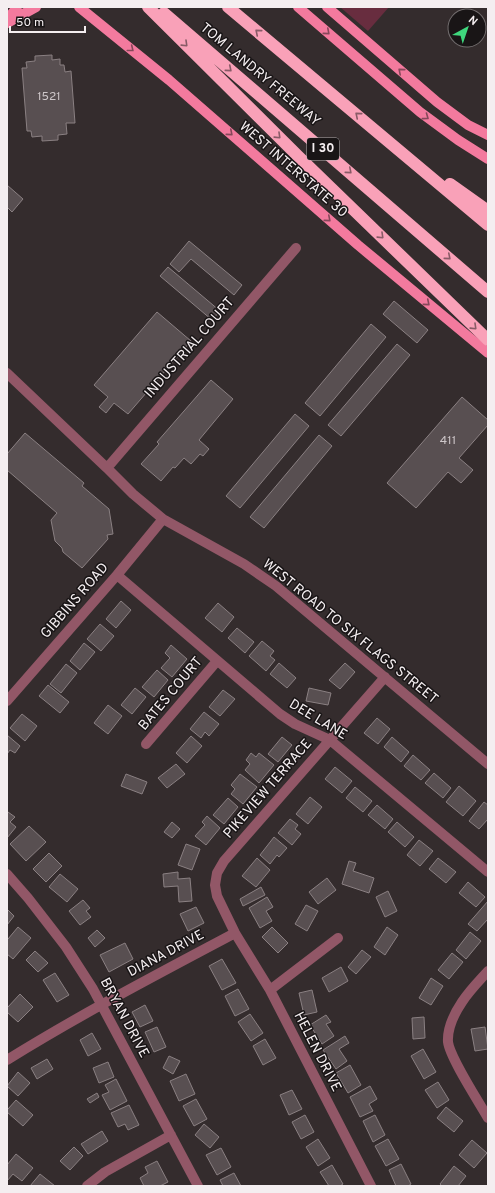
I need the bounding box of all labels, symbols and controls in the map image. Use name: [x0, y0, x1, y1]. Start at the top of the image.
scale bar: [10, 8, 85, 34]
north arrow: [447, 8, 487, 48]
text: N: [465, 13, 480, 29]
text: 50 m: [16, 15, 44, 31]
street label: TOM LANDRY FREEWAY: [196, 20, 324, 130]
one-way arrow: [323, 28, 330, 35]
one-way arrow: [255, 30, 262, 37]
one-way arrow: [180, 39, 188, 47]
one-way arrow: [126, 45, 133, 52]
one-way arrow: [225, 64, 232, 71]
one-way arrow: [398, 68, 405, 75]
house number: 1521: [37, 89, 61, 105]
one-way arrow: [422, 112, 429, 119]
one-way arrow: [355, 113, 362, 120]
street label: WEST INTERSTATE 30: [235, 118, 351, 222]
one-way arrow: [225, 129, 233, 136]
one-way arrow: [273, 131, 281, 139]
road number: I 30: [307, 138, 339, 160]
one-way arrow: [345, 167, 352, 174]
one-way arrow: [323, 214, 331, 221]
one-way arrow: [376, 231, 384, 239]
one-way arrow: [443, 252, 450, 259]
street label: INDUSTRIAL COURT: [142, 294, 238, 402]
one-way arrow: [423, 298, 430, 305]
one-way arrow: [469, 322, 477, 330]
house number: 411: [440, 433, 456, 449]
street label: WEST ROAD TO SIX FLAGS STREET: [259, 556, 441, 708]
street label: GIBBINS ROAD: [37, 560, 113, 642]
street label: BATES COURT: [135, 654, 207, 734]
street label: DEE LANE: [286, 696, 350, 744]
street label: PIKEVIEW TERRACE: [220, 736, 316, 842]
street label: DIANA DRIVE: [125, 927, 207, 981]
street label: BRYAN DRIVE: [96, 975, 152, 1061]
street label: HELEN DRIVE: [290, 1009, 344, 1095]

